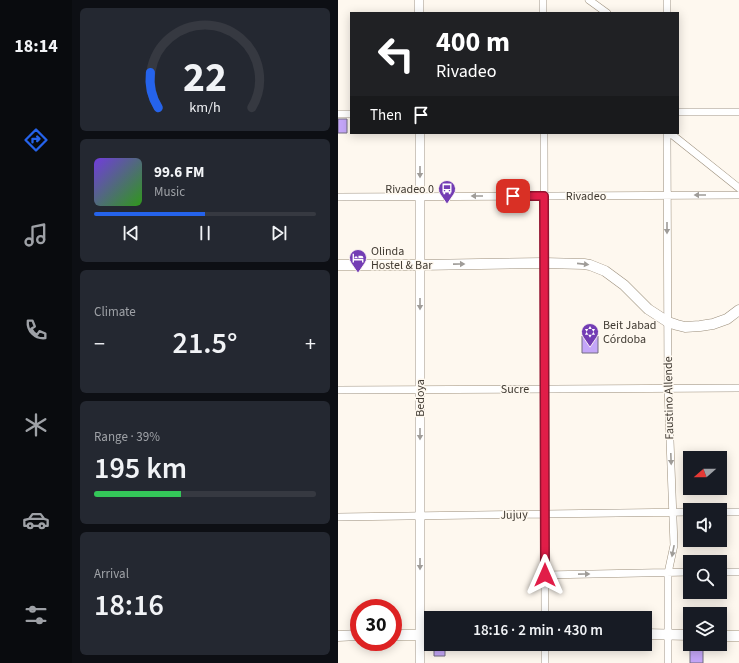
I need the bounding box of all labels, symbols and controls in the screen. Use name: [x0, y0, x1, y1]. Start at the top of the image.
text: 400 m: [436, 22, 510, 62]
icon: left: [370, 28, 422, 80]
text: 18:14: [14, 34, 58, 59]
text: 22: [183, 47, 227, 107]
text: Rivadeo: [436, 59, 496, 84]
text: km/h: [189, 96, 221, 117]
icon: arrive: [410, 104, 432, 126]
text: Then: [370, 105, 402, 126]
icon: directions: [22, 126, 50, 154]
text: 99.6 FM: [154, 162, 205, 183]
one-way arrow: [417, 166, 423, 179]
bus stop icon: Rivadeo 0: [437, 179, 457, 204]
pin: [496, 179, 530, 213]
place label: Rivadeo 0: [385, 181, 434, 198]
text: Music: [154, 183, 185, 201]
icon: arrive: [502, 185, 524, 207]
street label: Rivadeo: [566, 188, 606, 205]
one-way arrow: [693, 192, 706, 198]
one-way arrow: [470, 193, 483, 199]
icon: music: [22, 221, 50, 249]
icon: previous: [120, 222, 142, 244]
icon: pause: [194, 222, 216, 244]
icon: next: [268, 222, 290, 244]
one-way arrow: [664, 222, 670, 235]
place label: Olinda Hostel & Bar: [371, 243, 433, 274]
hotel icon: Olinda Hostel & Bar: [348, 248, 368, 273]
one-way arrow: [577, 260, 589, 267]
one-way arrow: [453, 261, 465, 268]
one-way arrow: [417, 298, 423, 311]
text: Climate: [94, 303, 136, 321]
icon: phone: [22, 316, 50, 344]
place label: Beit Jabad Córdoba: [603, 317, 656, 348]
text: 21.5°: [173, 322, 237, 365]
synagogue icon: Beit Jabad Córdoba: [580, 322, 600, 347]
text: −: [94, 328, 105, 360]
text: +: [305, 328, 316, 360]
street label: Faustino Allende: [660, 356, 678, 440]
street label: Bedoya: [412, 379, 429, 417]
street label: Sucre: [501, 381, 529, 398]
icon: climate: [22, 411, 50, 439]
text: Range · 39%: [94, 428, 160, 446]
one-way arrow: [417, 428, 423, 441]
text: 195 km: [94, 447, 187, 490]
north arrow: [683, 451, 727, 495]
map controls: [683, 451, 727, 651]
one-way arrow: [667, 453, 674, 465]
button: sound: [683, 503, 727, 547]
icon: car: [22, 506, 50, 534]
street label: Jujuy: [500, 506, 528, 524]
one-way arrow: [670, 545, 676, 557]
position arrow: [524, 554, 566, 596]
button: search: [683, 555, 727, 599]
one-way arrow: [417, 558, 423, 571]
text: Arrival: [94, 565, 129, 583]
one-way arrow: [578, 571, 591, 577]
text: 18:16: [94, 584, 164, 627]
speed limit sign: 30: [350, 599, 402, 651]
icon: filters: [22, 601, 50, 629]
button: layers: [683, 607, 727, 651]
text: 18:16 · 2 min · 430 m: [473, 620, 603, 641]

